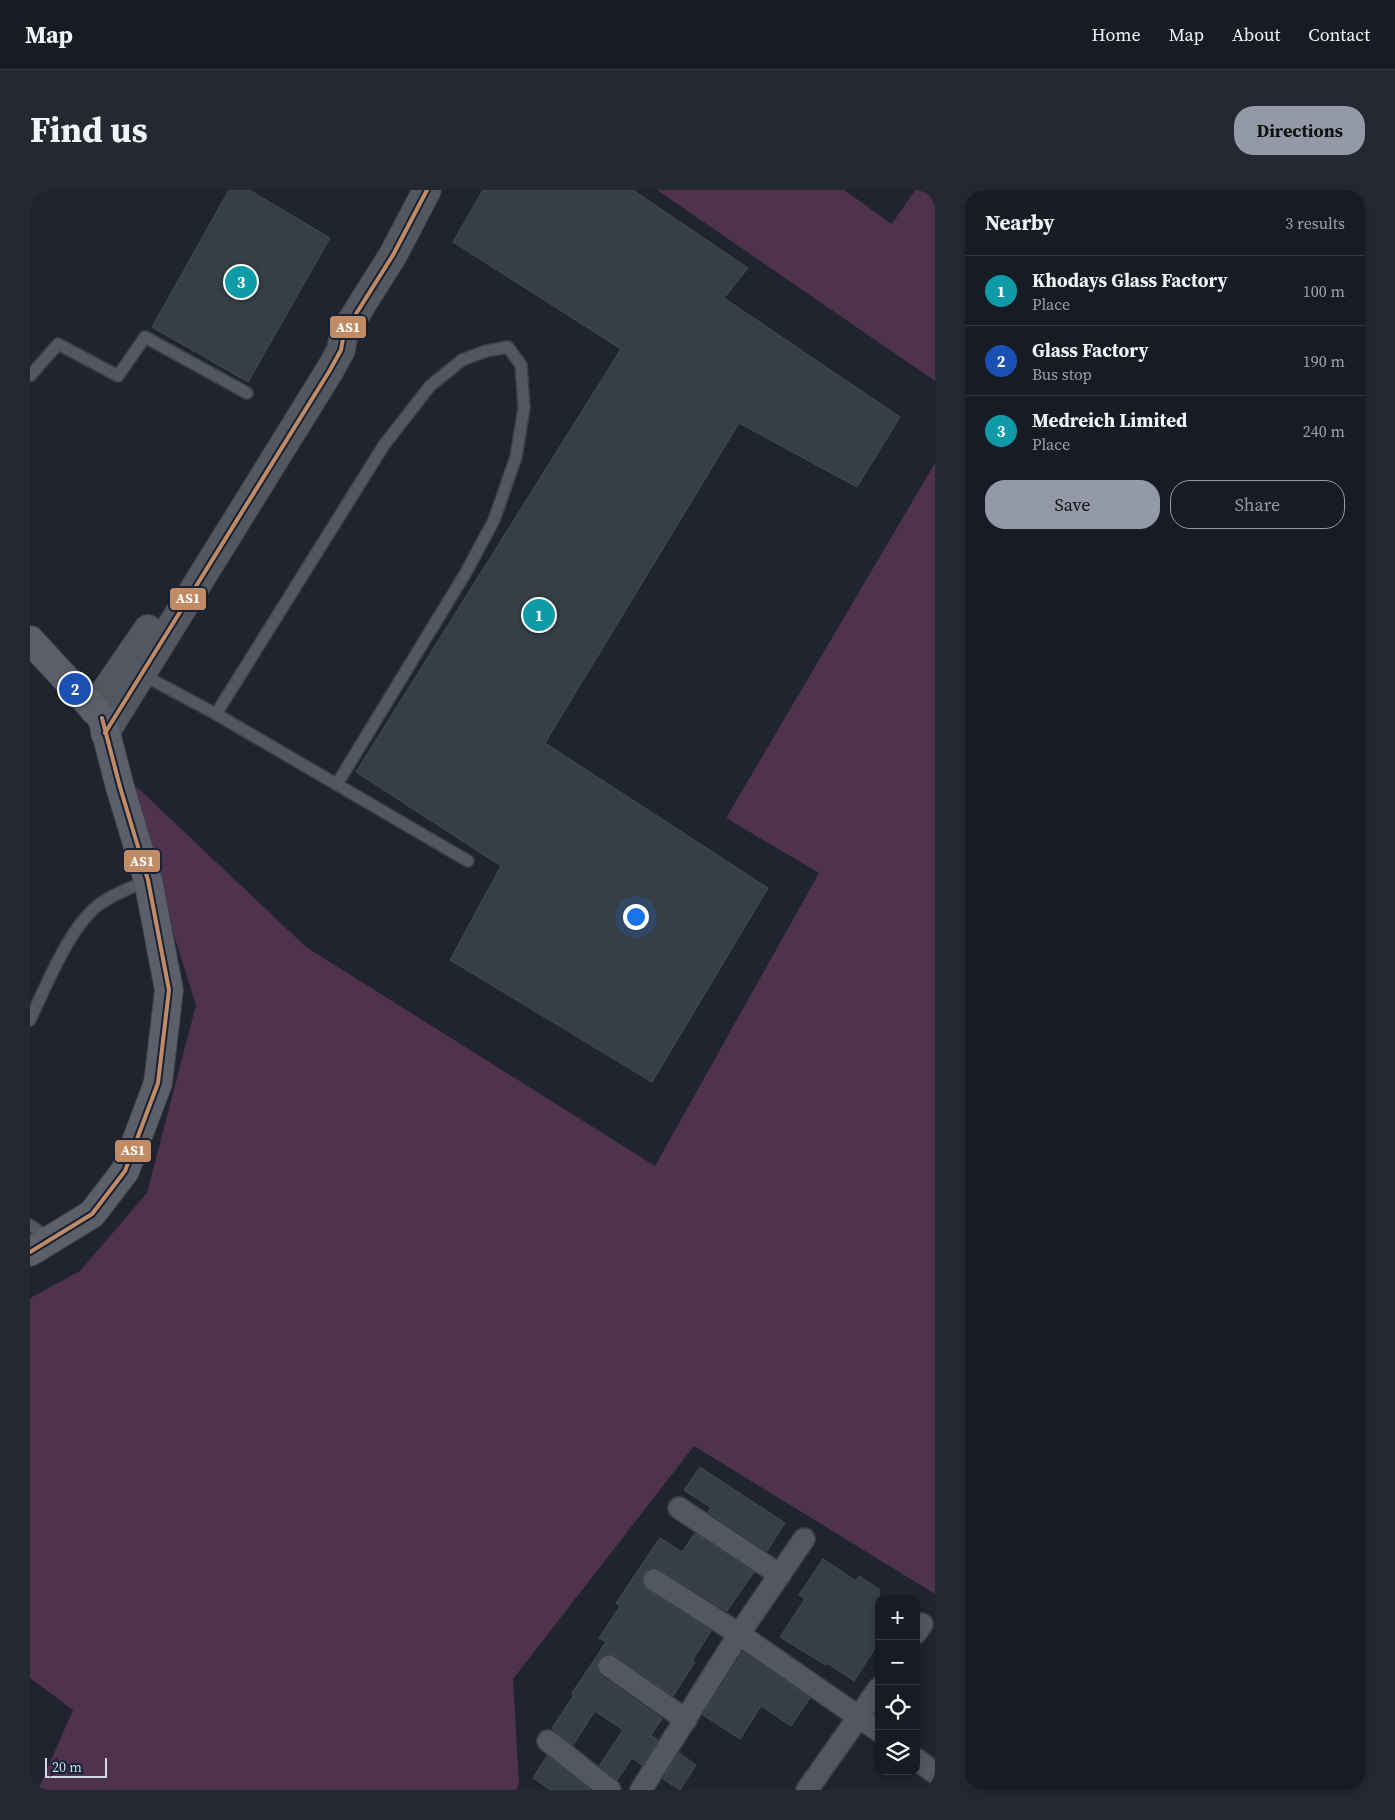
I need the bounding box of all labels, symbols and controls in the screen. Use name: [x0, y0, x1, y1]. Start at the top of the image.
text: Map: [25, 18, 73, 51]
text: Home: [1092, 22, 1141, 47]
text: Map: [1169, 22, 1204, 47]
text: About: [1232, 22, 1280, 47]
text: Contact: [1308, 22, 1370, 47]
text: Find us: [30, 106, 148, 154]
button: Directions: [1234, 106, 1365, 155]
text: Nearby: [985, 208, 1055, 237]
text: 3 results: [1285, 212, 1345, 234]
pin: 3: [225, 263, 257, 301]
text: Khodays Glass Factory: [1032, 267, 1228, 293]
text: 1: [997, 280, 1005, 302]
text: 100 m: [1303, 280, 1345, 302]
text: Place: [1032, 293, 1070, 315]
line badge: AS1: [329, 315, 367, 339]
text: AS1: [336, 317, 360, 337]
text: Glass Factory: [1032, 337, 1149, 363]
text: 2: [997, 350, 1005, 372]
text: 190 m: [1303, 350, 1345, 372]
text: Bus stop: [1032, 363, 1092, 385]
text: Medreich Limited: [1032, 407, 1187, 433]
text: 3: [997, 420, 1005, 442]
text: 240 m: [1303, 420, 1345, 442]
text: Place: [1032, 433, 1070, 455]
button: Save: [985, 480, 1160, 529]
button: Share: [1170, 480, 1345, 529]
line badge: AS1: [169, 587, 207, 611]
text: AS1: [176, 588, 200, 608]
pin: 1: [523, 596, 555, 634]
pin: 2: [59, 670, 91, 708]
line badge: AS1: [123, 849, 161, 873]
text: AS1: [130, 851, 154, 871]
your location: [623, 904, 649, 930]
line badge: AS1: [114, 1139, 152, 1163]
text: AS1: [121, 1140, 145, 1160]
map controls: [875, 1595, 920, 1775]
button: +: [875, 1595, 920, 1640]
button: −: [875, 1640, 920, 1685]
button: locate: [875, 1685, 920, 1730]
button: layers: [875, 1730, 920, 1775]
scale bar: [45, 1755, 108, 1778]
text: 20 m: [52, 1757, 82, 1777]

